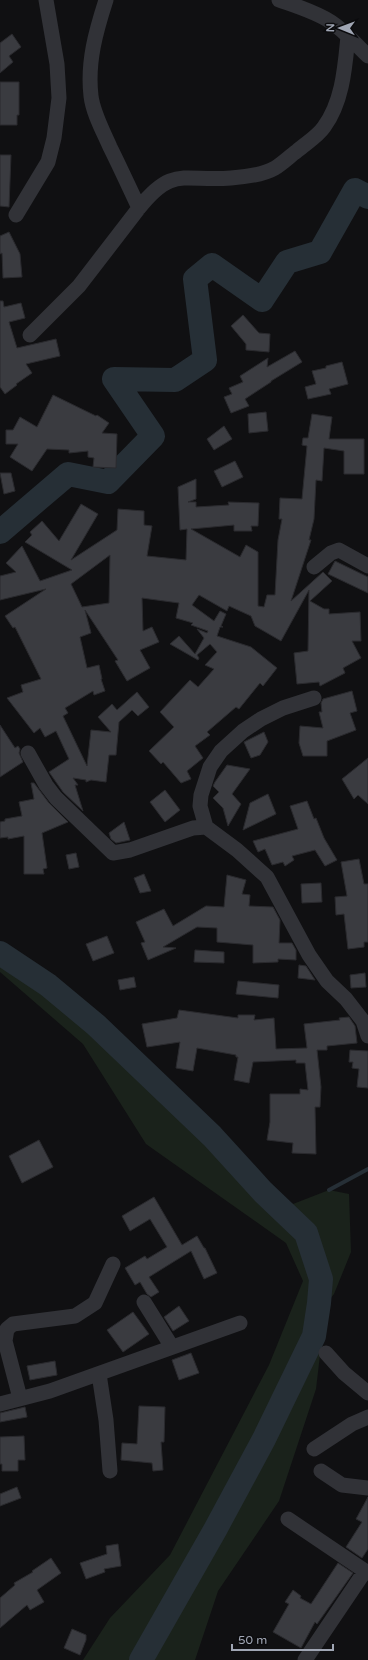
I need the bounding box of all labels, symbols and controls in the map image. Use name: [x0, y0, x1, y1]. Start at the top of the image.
north arrow: [320, 8, 360, 48]
text: N: [324, 23, 337, 32]
scale bar: [232, 1626, 333, 1652]
text: 50 m: [238, 1633, 267, 1647]

